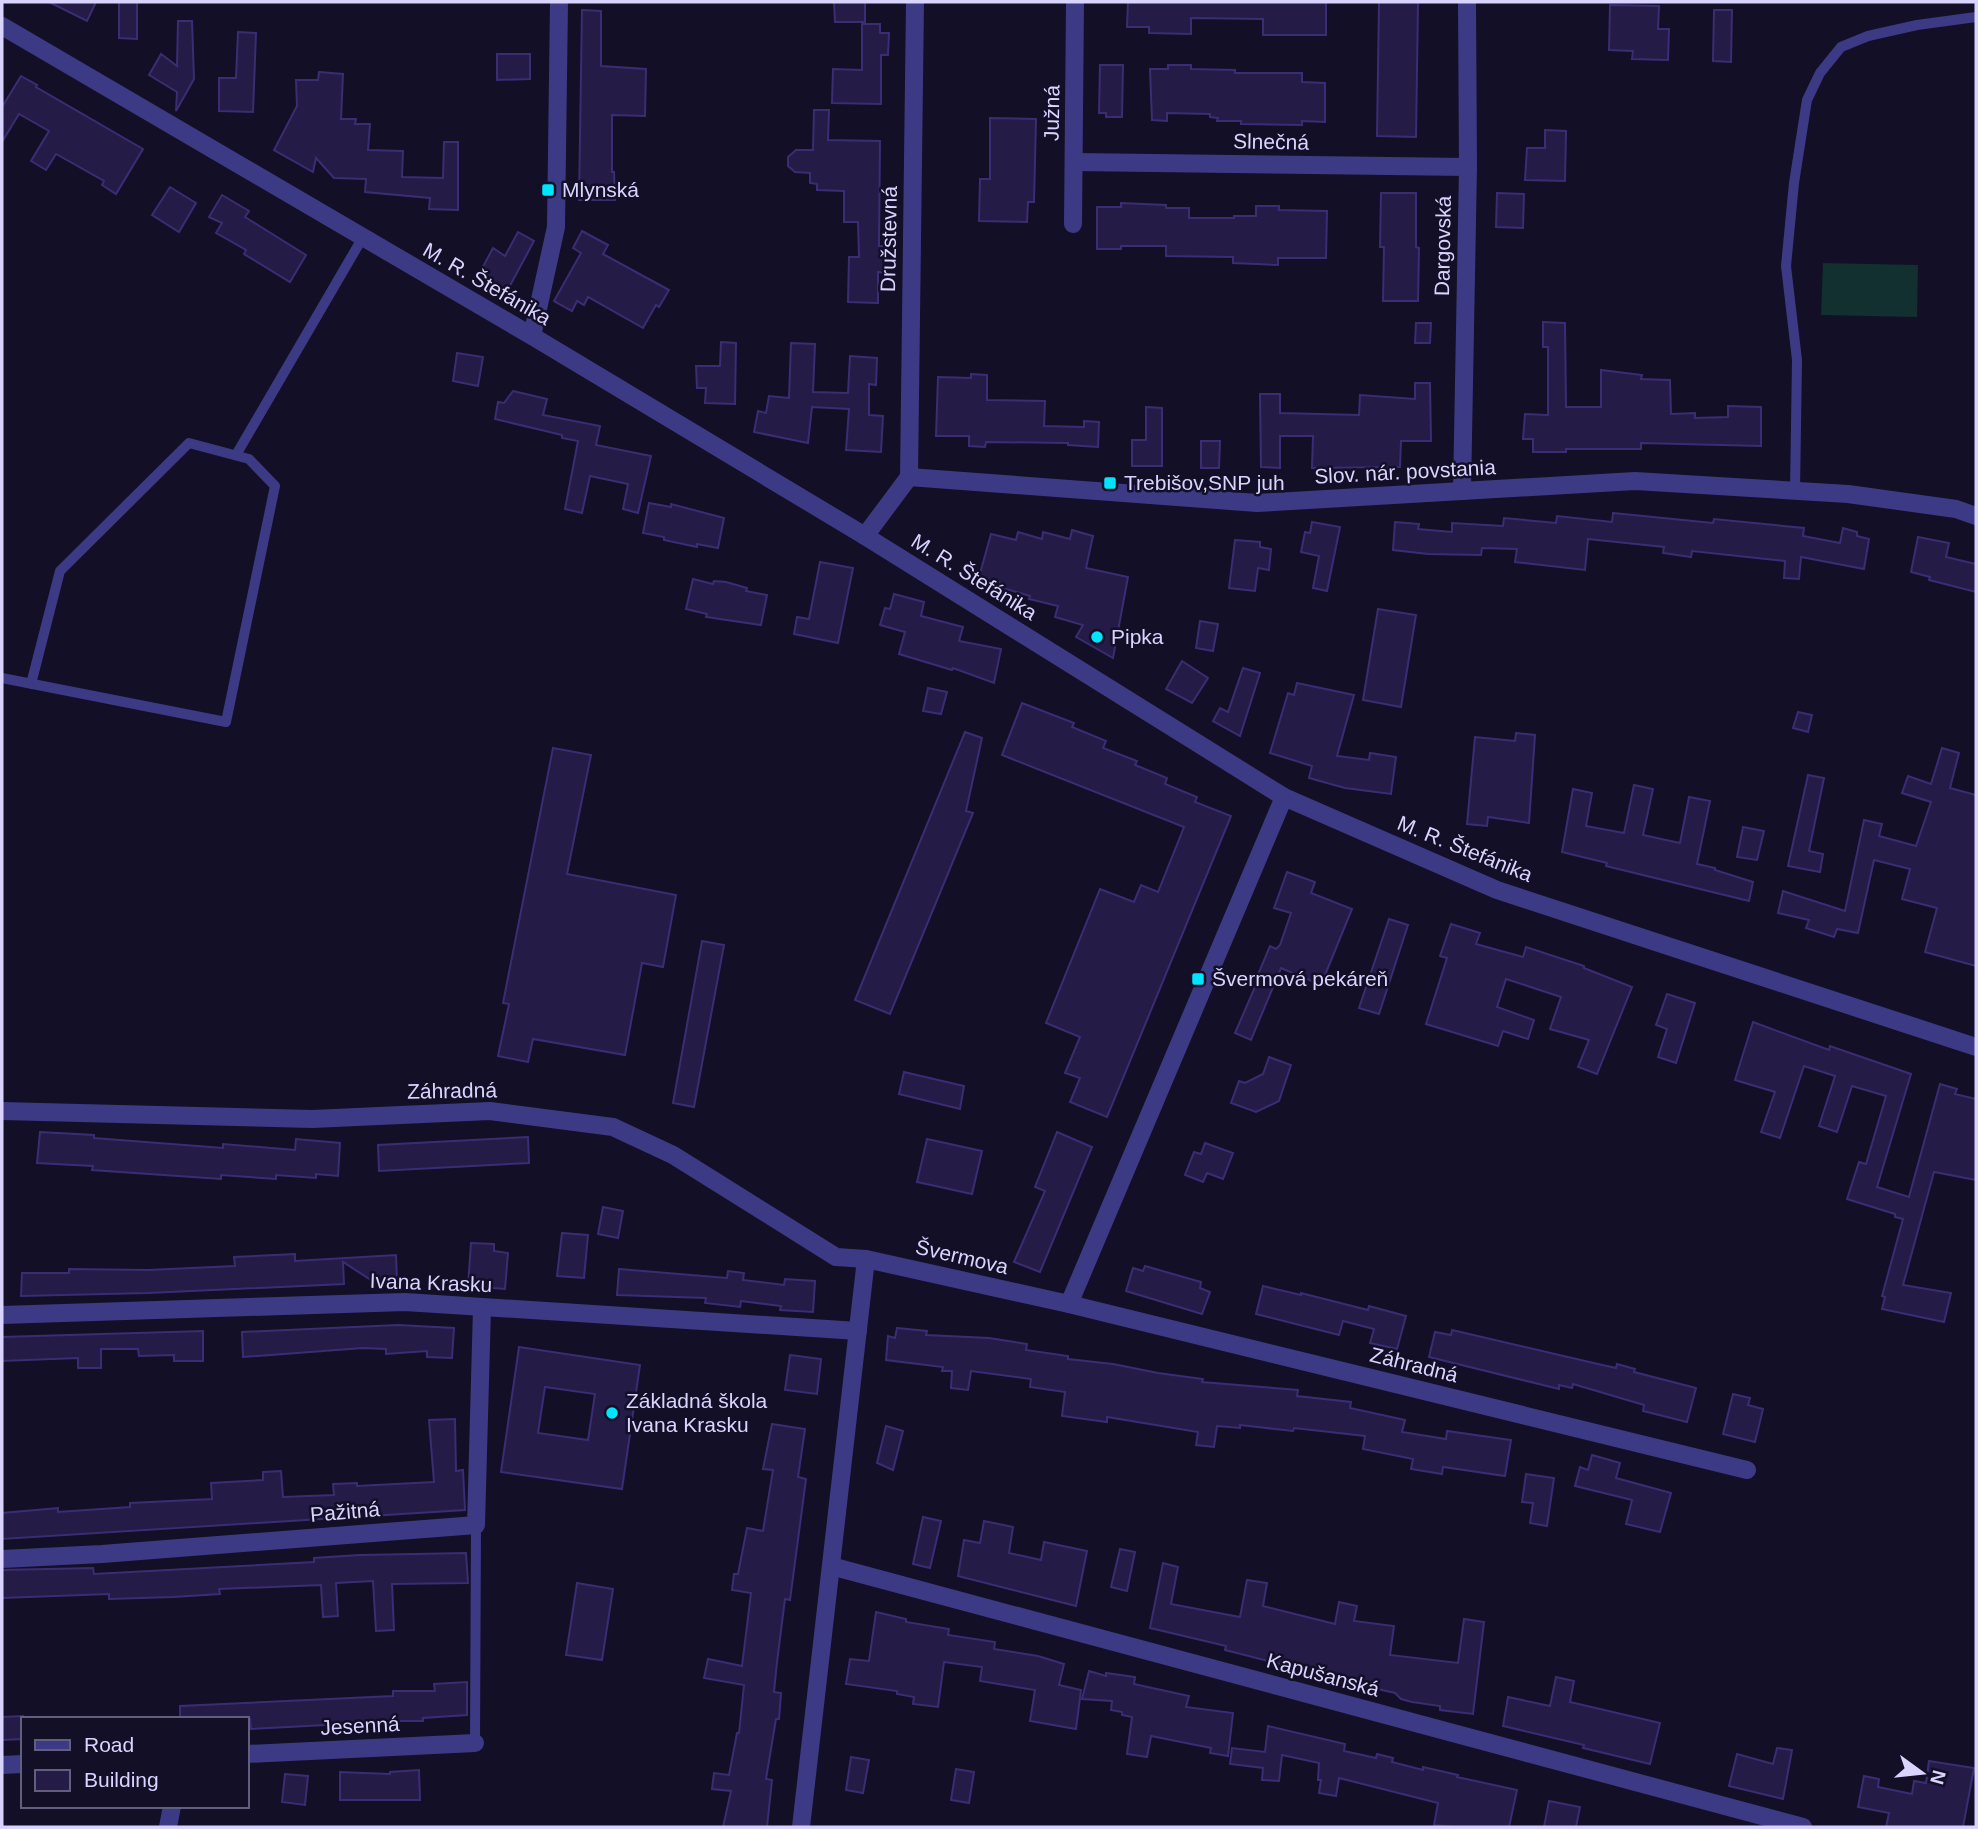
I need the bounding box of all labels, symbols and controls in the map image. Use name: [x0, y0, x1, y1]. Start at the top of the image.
street label: Južná: [1040, 84, 1063, 141]
street label: Slnečná: [1233, 129, 1309, 154]
place label: Mlynská: [562, 178, 639, 201]
marker: Mlynská: [540, 182, 556, 198]
street label: Družstevná: [876, 185, 901, 292]
street label: Dargovská: [1430, 195, 1455, 296]
street label: M. R. Štefánika: [419, 238, 555, 330]
street label: Slov. nár. povstania: [1314, 455, 1497, 488]
place label: Trebišov,SNP juh: [1124, 471, 1285, 494]
marker: Trebišov,SNP juh: [1102, 475, 1118, 491]
street label: M. R. Štefánika: [907, 529, 1041, 625]
place label: Pipka: [1111, 625, 1164, 648]
marker: Pipka: [1089, 629, 1105, 645]
street label: M. R. Štefánika: [1394, 811, 1536, 886]
place label: Švermová pekáreň: [1212, 967, 1388, 990]
marker: Švermová pekáreň: [1190, 971, 1206, 987]
street label: Záhradná: [407, 1078, 497, 1103]
street label: Švermova: [913, 1235, 1011, 1278]
street label: Ivana Krasku: [369, 1269, 493, 1296]
street label: Záhradná: [1368, 1342, 1461, 1387]
place label: Základná škola Ivana Krasku: [626, 1389, 768, 1436]
marker: Základná škola Ivana Krasku: [604, 1405, 620, 1421]
street label: Pažitná: [309, 1497, 381, 1526]
street label: Kapušanská: [1264, 1648, 1382, 1701]
street label: Jesenná: [320, 1712, 401, 1739]
legend: [21, 1717, 248, 1808]
text: Road: [84, 1733, 134, 1756]
north arrow: [1887, 1738, 1957, 1808]
text: Building: [84, 1768, 159, 1791]
text: N: [1926, 1768, 1950, 1787]

